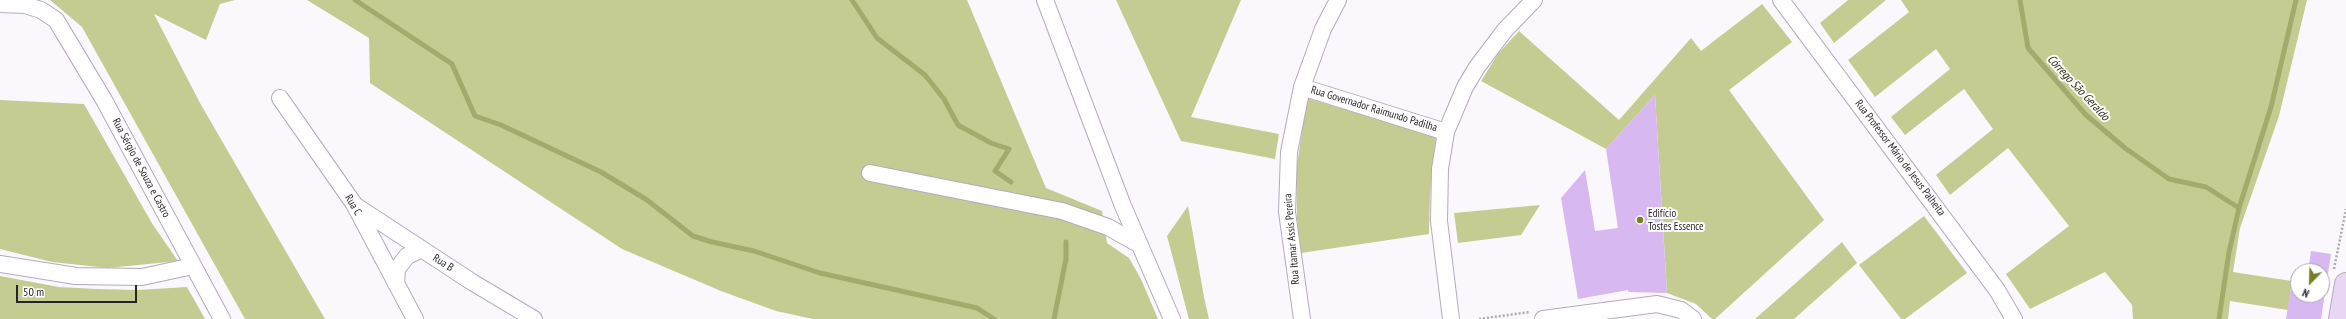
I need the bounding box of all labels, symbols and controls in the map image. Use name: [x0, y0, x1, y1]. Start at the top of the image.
water label: Córrego São Geraldo: [2044, 52, 2112, 124]
street label: Rua Governador Raimundo Padilha: [1309, 83, 1439, 135]
street label: Rua Professor Mário de Jesus Palheita: [1852, 97, 1948, 219]
street label: Rua Sérgio de Souza e Castro: [109, 116, 173, 220]
street label: Rua C: [342, 192, 364, 218]
street label: Rua Itamar Assis Pereira: [1281, 193, 1303, 285]
place label: Edifício Tostes Essence: [1648, 207, 1704, 233]
marker: Edifício Tostes Essence: [1635, 215, 1645, 225]
street label: Rua B: [430, 251, 456, 275]
north arrow: [2290, 263, 2330, 303]
scale bar: [18, 277, 139, 303]
text: 50 m: [23, 284, 44, 299]
text: N: [2300, 286, 2311, 301]

